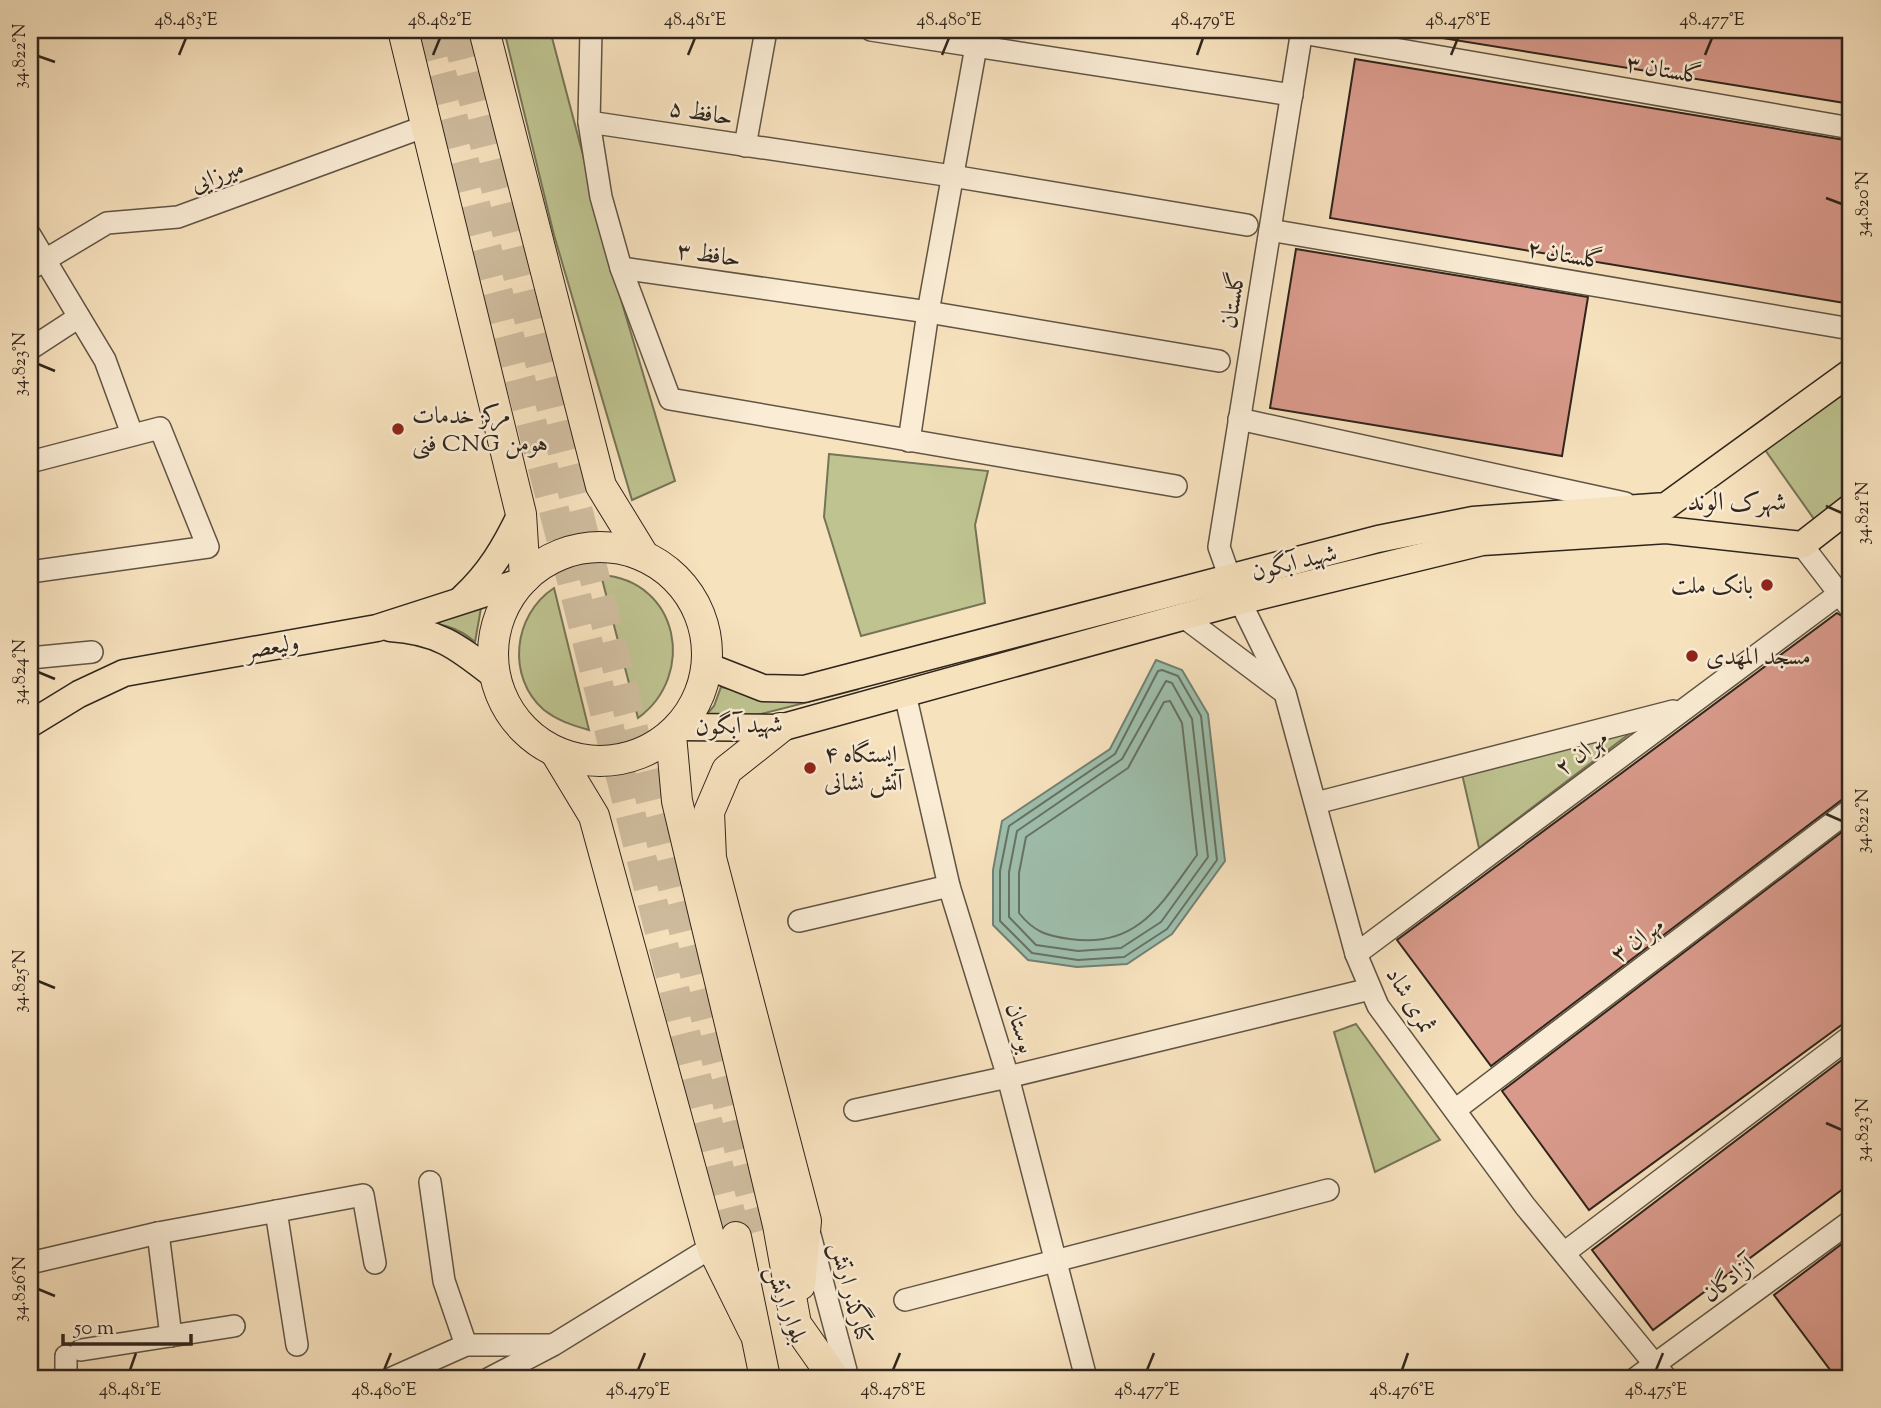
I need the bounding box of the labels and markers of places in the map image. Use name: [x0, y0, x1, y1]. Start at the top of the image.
place label: مرکز خدمات فنی CNG هومن: [412, 400, 548, 462]
marker: مرکز خدمات فنی CNG هومن: [390, 421, 406, 437]
place label: بانک ملت: [1671, 570, 1753, 604]
marker: بانک ملت: [1759, 577, 1775, 593]
place label: مسجد المهدی: [1706, 641, 1811, 675]
marker: مسجد المهدی: [1684, 648, 1700, 664]
place label: ایستگاه ۴ آتش نشانی: [824, 739, 906, 801]
marker: ایستگاه ۴ آتش نشانی: [802, 760, 818, 776]

